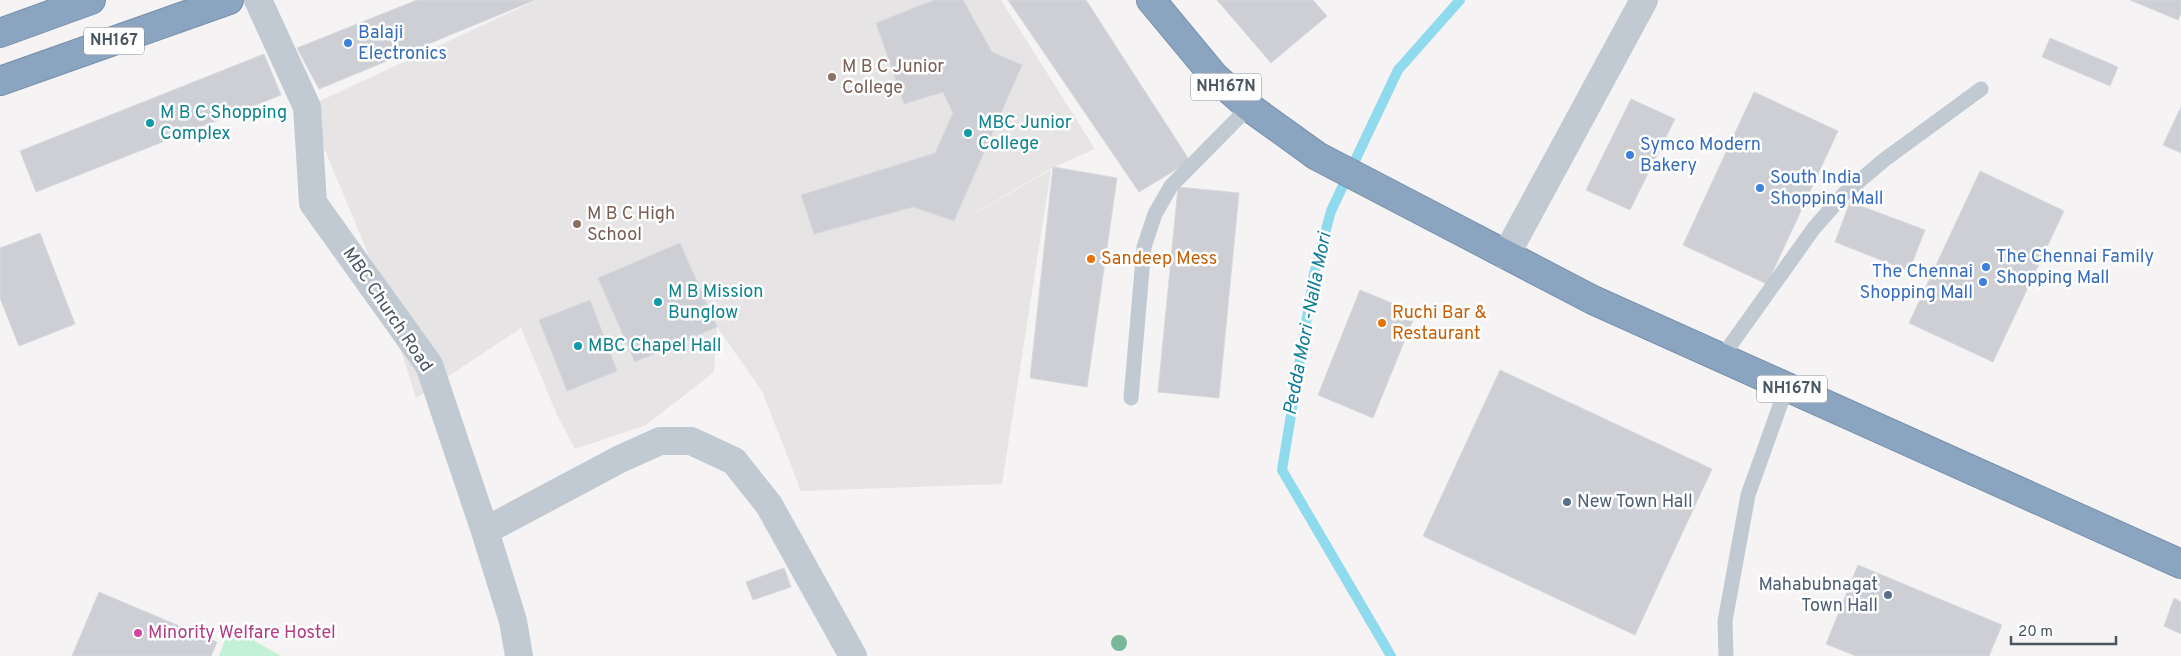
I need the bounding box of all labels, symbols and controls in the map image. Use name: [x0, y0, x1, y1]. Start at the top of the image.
place label: Balaji Electronics: [358, 22, 447, 66]
road number: NH167: [84, 27, 144, 54]
marker: Balaji Electronics: [342, 37, 354, 49]
place label: M B C Junior College: [842, 56, 944, 100]
marker: M B C Junior College: [826, 71, 838, 83]
road number: NH167N: [1191, 74, 1261, 100]
place label: M B C Shopping Complex: [160, 102, 287, 146]
place label: MBC Junior College: [978, 112, 1072, 156]
marker: M B C Shopping Complex: [144, 117, 156, 129]
marker: MBC Junior College: [962, 127, 974, 139]
place label: Symco Modern Bakery: [1640, 134, 1761, 178]
marker: Symco Modern Bakery: [1624, 149, 1636, 161]
place label: South India Shopping Mall: [1770, 167, 1884, 211]
marker: South India Shopping Mall: [1754, 182, 1766, 194]
place label: M B C High School: [587, 203, 675, 247]
marker: M B C High School: [571, 218, 583, 230]
water label: Pedda Mori -Nalla Mori: [1279, 229, 1338, 417]
street label: MBC Church Road: [337, 243, 437, 377]
place label: The Chennai Family Shopping Mall: [1996, 246, 2154, 290]
place label: Sandeep Mess: [1101, 248, 1217, 271]
marker: Sandeep Mess: [1085, 253, 1097, 265]
place label: The Chennai Shopping Mall: [1859, 261, 1973, 305]
marker: The Chennai Family Shopping Mall: [1980, 261, 1992, 273]
marker: The Chennai Shopping Mall: [1977, 276, 1989, 288]
place label: M B Mission Bunglow: [668, 281, 763, 325]
marker: M B Mission Bunglow: [652, 296, 664, 308]
place label: Ruchi Bar & Restaurant: [1392, 302, 1487, 346]
marker: Ruchi Bar & Restaurant: [1376, 317, 1388, 329]
place label: MBC Chapel Hall: [588, 335, 722, 358]
marker: MBC Chapel Hall: [572, 340, 584, 352]
road number: NH167N: [1757, 376, 1827, 402]
place label: New Town Hall: [1577, 491, 1693, 514]
marker: New Town Hall: [1561, 496, 1573, 508]
place label: Mahabubnagat Town Hall: [1758, 574, 1878, 618]
marker: Mahabubnagat Town Hall: [1882, 589, 1894, 601]
scale bar: [2011, 614, 2116, 646]
place label: Minority Welfare Hostel: [148, 622, 336, 645]
text: 20 m: [2018, 623, 2053, 642]
marker: Minority Welfare Hostel: [132, 627, 144, 639]

